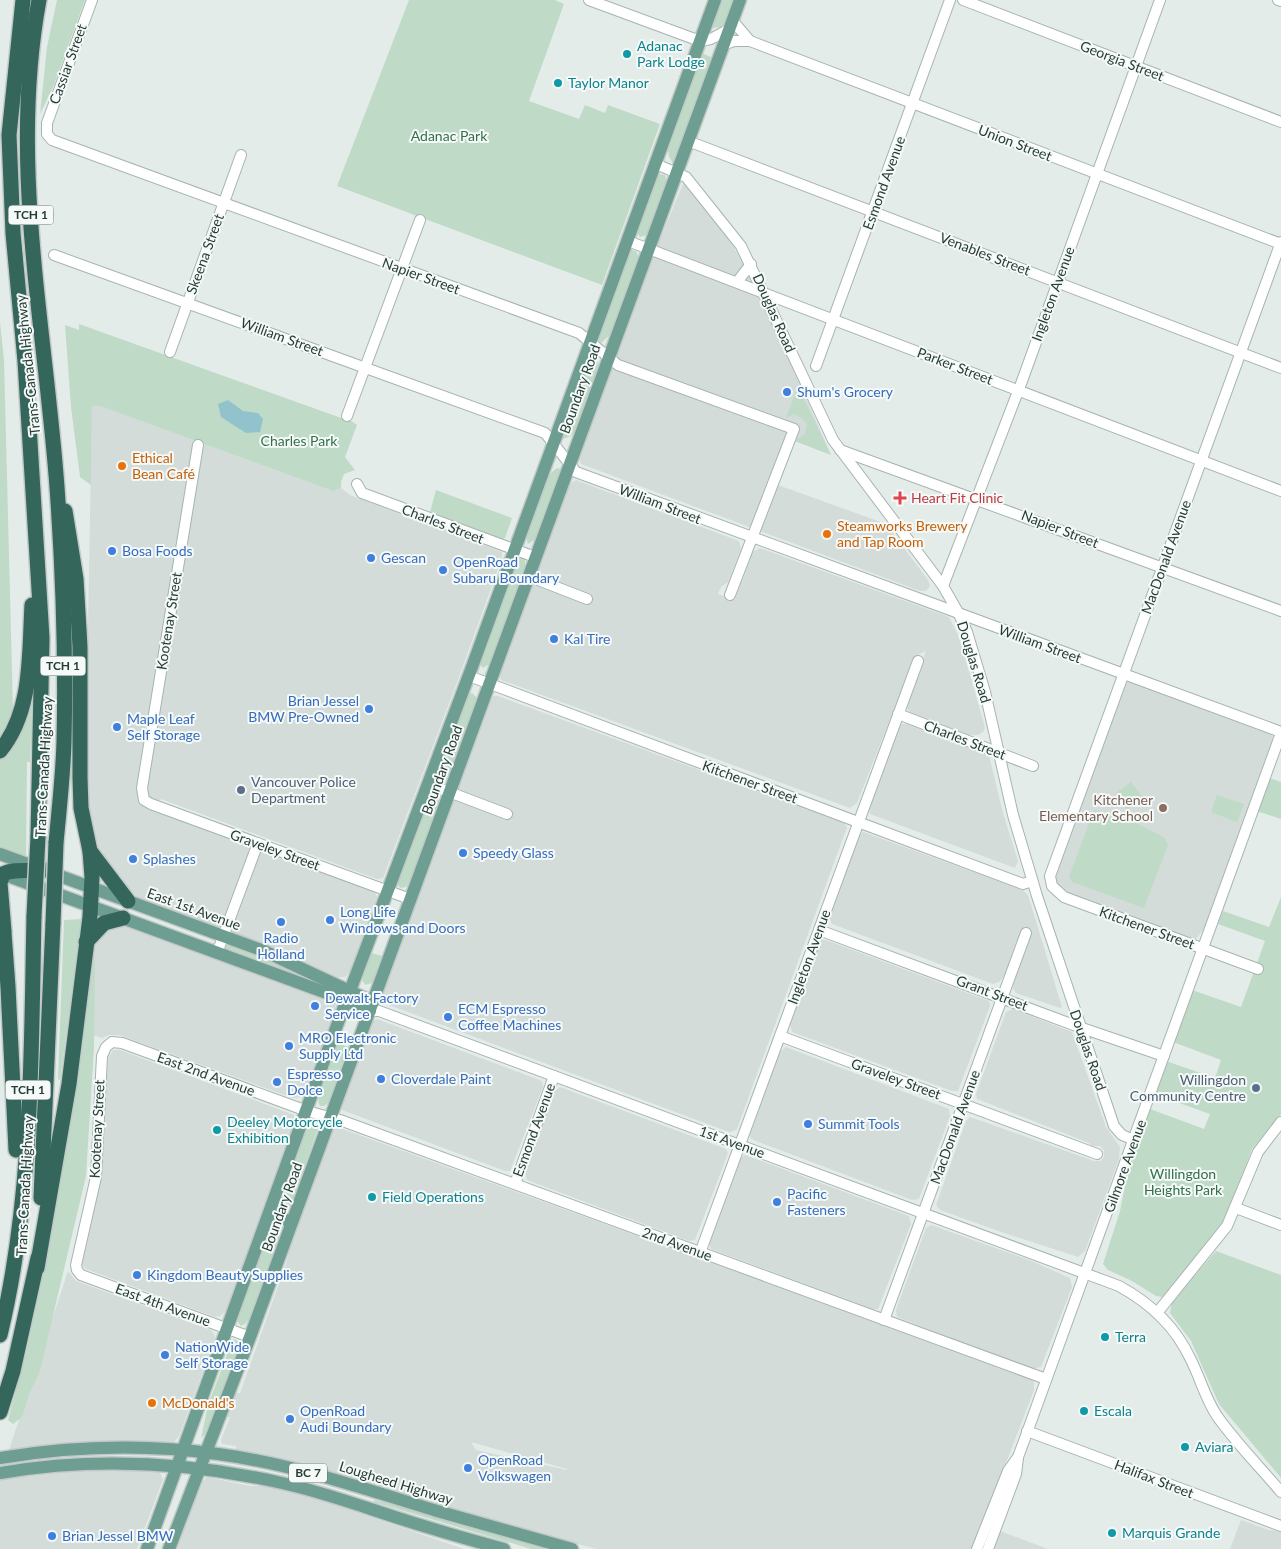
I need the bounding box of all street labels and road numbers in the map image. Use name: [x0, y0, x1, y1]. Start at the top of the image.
street label: Cassiar Street: [45, 21, 90, 106]
street label: Georgia Street: [1078, 37, 1167, 84]
street label: Union Street: [976, 121, 1054, 164]
street label: Esmond Avenue: [859, 134, 908, 232]
road number: TCH 1: [8, 206, 54, 224]
street label: Skeena Street: [182, 211, 227, 296]
street label: Venables Street: [937, 228, 1033, 279]
street label: Ingleton Avenue: [1027, 244, 1078, 344]
street label: Napier Street: [380, 254, 462, 297]
street label: Douglas Road: [749, 271, 799, 355]
street label: Trans-Canada Highway: [12, 293, 43, 436]
street label: William Street: [239, 314, 326, 359]
street label: Boundary Road: [555, 342, 604, 436]
street label: Parker Street: [915, 343, 995, 388]
street label: William Street: [617, 480, 704, 527]
street label: MacDonald Avenue: [1137, 497, 1194, 616]
street label: Charles Street: [400, 500, 487, 547]
street label: Napier Street: [1019, 506, 1101, 551]
street label: Kootenay Street: [152, 571, 185, 671]
street label: Douglas Road: [954, 619, 995, 705]
street label: William Street: [997, 621, 1084, 666]
road number: TCH 1: [40, 656, 86, 676]
street label: Trans-Canada Highway: [31, 695, 56, 838]
street label: Charles Street: [922, 716, 1009, 763]
street label: Boundary Road: [417, 723, 466, 817]
street label: Kitchener Street: [700, 756, 800, 807]
street label: Graveley Street: [228, 825, 322, 874]
street label: East 1st Avenue: [145, 884, 243, 933]
street label: Kitchener Street: [1097, 902, 1197, 953]
street label: Ingleton Avenue: [783, 907, 834, 1007]
street label: Grant Street: [954, 971, 1030, 1014]
street label: Douglas Road: [1067, 1007, 1110, 1093]
street label: East 2nd Avenue: [155, 1048, 257, 1099]
street label: Graveley Street: [849, 1054, 943, 1103]
street label: MacDonald Avenue: [926, 1067, 983, 1186]
street label: Kootenay Street: [85, 1079, 108, 1179]
road number: TCH 1: [5, 1080, 50, 1100]
street label: Esmond Avenue: [509, 1081, 558, 1179]
street label: Trans-Canada Highway: [12, 1114, 37, 1257]
street label: Gilmore Avenue: [1100, 1117, 1149, 1215]
street label: 1st Avenue: [697, 1122, 767, 1161]
street label: Boundary Road: [257, 1160, 306, 1254]
street label: 2nd Avenue: [640, 1223, 714, 1264]
street label: East 4th Avenue: [113, 1279, 213, 1330]
street label: Halifax Street: [1112, 1456, 1196, 1501]
street label: Lougheed Highway: [337, 1457, 456, 1508]
road number: BC 7: [289, 1464, 327, 1482]

